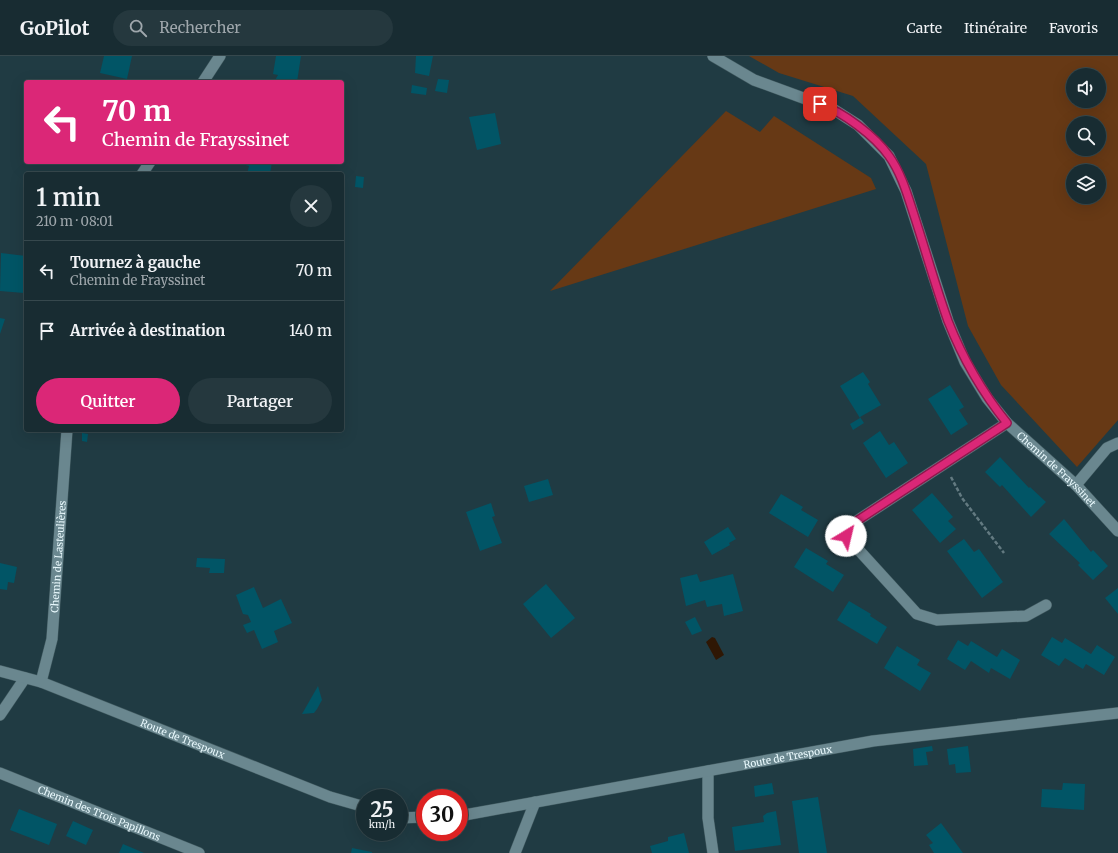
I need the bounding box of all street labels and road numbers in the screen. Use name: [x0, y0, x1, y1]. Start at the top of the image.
street label: Chemin de Frayssinet: [1014, 429, 1099, 509]
street label: Chemin de Lasteulières: [47, 500, 68, 613]
street label: Route de Trespoux: [139, 716, 227, 761]
street label: Route de Trespoux: [742, 742, 833, 771]
street label: Chemin des Trois Papillons: [36, 782, 163, 843]

